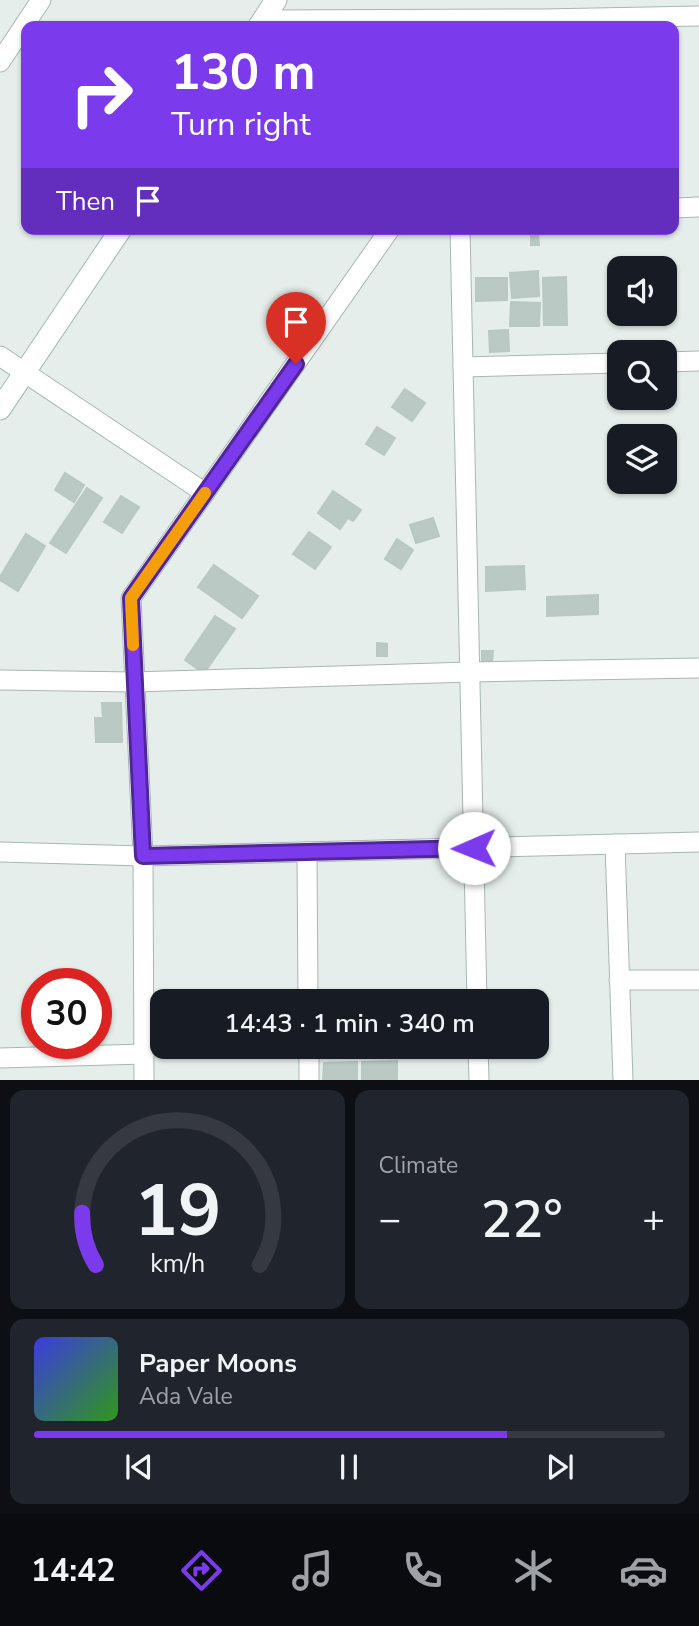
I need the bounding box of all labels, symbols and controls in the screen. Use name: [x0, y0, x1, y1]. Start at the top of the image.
text: 130 m: [171, 39, 315, 106]
icon: right: [56, 49, 147, 140]
text: Turn right: [171, 103, 311, 146]
icon: arrive: [129, 182, 167, 220]
text: Then: [56, 184, 115, 219]
map controls: [607, 256, 677, 494]
button: sound: [607, 256, 677, 326]
pin: [266, 292, 326, 364]
icon: arrive: [277, 303, 315, 341]
button: search: [607, 340, 677, 410]
button: layers: [607, 424, 677, 494]
position arrow: [437, 811, 511, 885]
speed limit sign: 30: [21, 968, 112, 1059]
text: 14:43 · 1 min · 340 m: [224, 1006, 475, 1041]
text: Climate: [379, 1150, 458, 1181]
text: 19: [134, 1162, 221, 1262]
text: 22°: [481, 1184, 563, 1255]
text: −: [379, 1194, 401, 1245]
text: +: [642, 1194, 665, 1245]
text: km/h: [150, 1247, 205, 1281]
text: Paper Moons: [139, 1346, 297, 1381]
text: Ada Vale: [139, 1381, 233, 1412]
icon: previous: [120, 1448, 158, 1486]
icon: pause: [330, 1448, 368, 1486]
icon: next: [541, 1448, 579, 1486]
icon: directions: [177, 1546, 226, 1595]
icon: music: [288, 1546, 337, 1595]
icon: phone: [398, 1546, 447, 1595]
icon: climate: [509, 1546, 558, 1595]
icon: car: [619, 1546, 668, 1595]
text: 14:42: [31, 1549, 116, 1592]

